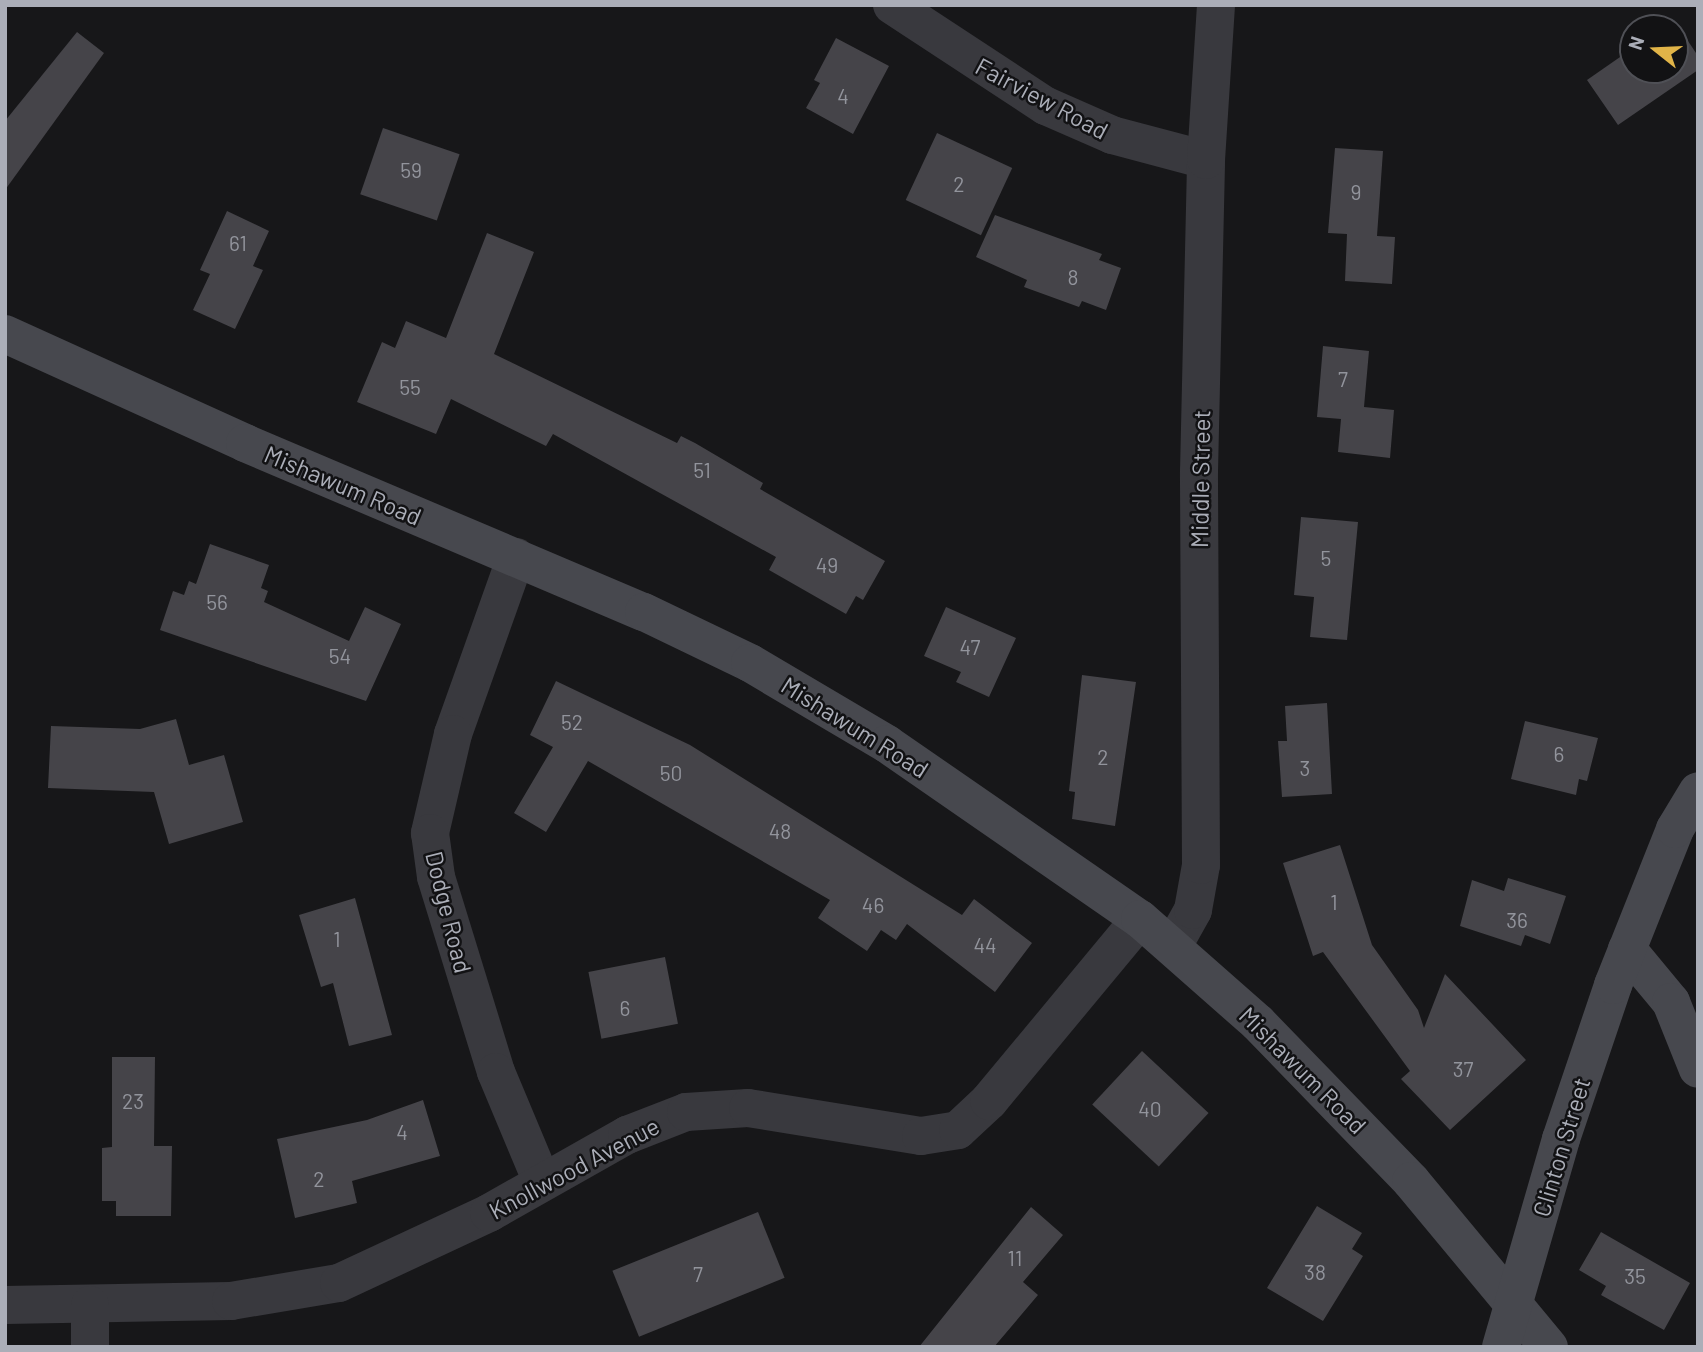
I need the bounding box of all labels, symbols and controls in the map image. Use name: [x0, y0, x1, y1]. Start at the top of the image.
north arrow: [1619, 14, 1689, 84]
text: N: [1623, 33, 1648, 53]
street label: Fairview Road: [971, 51, 1113, 145]
house number: 4: [837, 83, 849, 109]
house number: 59: [400, 157, 422, 183]
house number: 2: [953, 171, 965, 197]
house number: 9: [1351, 179, 1361, 205]
house number: 61: [229, 230, 247, 256]
house number: 8: [1068, 264, 1078, 290]
house number: 7: [1338, 366, 1348, 392]
house number: 55: [399, 374, 421, 400]
street label: Middle Street: [1184, 410, 1216, 548]
street label: Mishawum Road: [260, 439, 426, 531]
house number: 51: [693, 457, 711, 483]
house number: 5: [1321, 545, 1331, 571]
house number: 49: [816, 552, 838, 578]
house number: 56: [206, 589, 228, 615]
house number: 47: [960, 634, 980, 660]
house number: 54: [329, 643, 351, 669]
street label: Mishawum Road: [776, 670, 934, 784]
house number: 52: [561, 709, 583, 735]
house number: 6: [1554, 741, 1564, 767]
house number: 2: [1097, 744, 1109, 770]
house number: 3: [1300, 755, 1310, 781]
house number: 50: [660, 760, 682, 786]
house number: 48: [769, 818, 791, 844]
street label: Dodge Road: [420, 848, 478, 976]
house number: 1: [1330, 889, 1338, 915]
house number: 46: [862, 892, 884, 918]
house number: 36: [1506, 907, 1528, 933]
house number: 1: [333, 926, 341, 952]
house number: 44: [973, 932, 997, 958]
house number: 6: [620, 995, 630, 1021]
street label: Mishawum Road: [1234, 1001, 1372, 1139]
house number: 37: [1453, 1056, 1473, 1082]
street label: Clinton Street: [1526, 1074, 1596, 1220]
house number: 23: [122, 1088, 144, 1114]
house number: 40: [1138, 1096, 1162, 1122]
street label: Knollwood Avenue: [484, 1111, 664, 1225]
house number: 4: [396, 1119, 408, 1145]
house number: 2: [313, 1166, 325, 1192]
house number: 11: [1008, 1245, 1022, 1271]
house number: 38: [1304, 1259, 1326, 1285]
house number: 7: [693, 1261, 703, 1287]
house number: 35: [1624, 1263, 1646, 1289]

